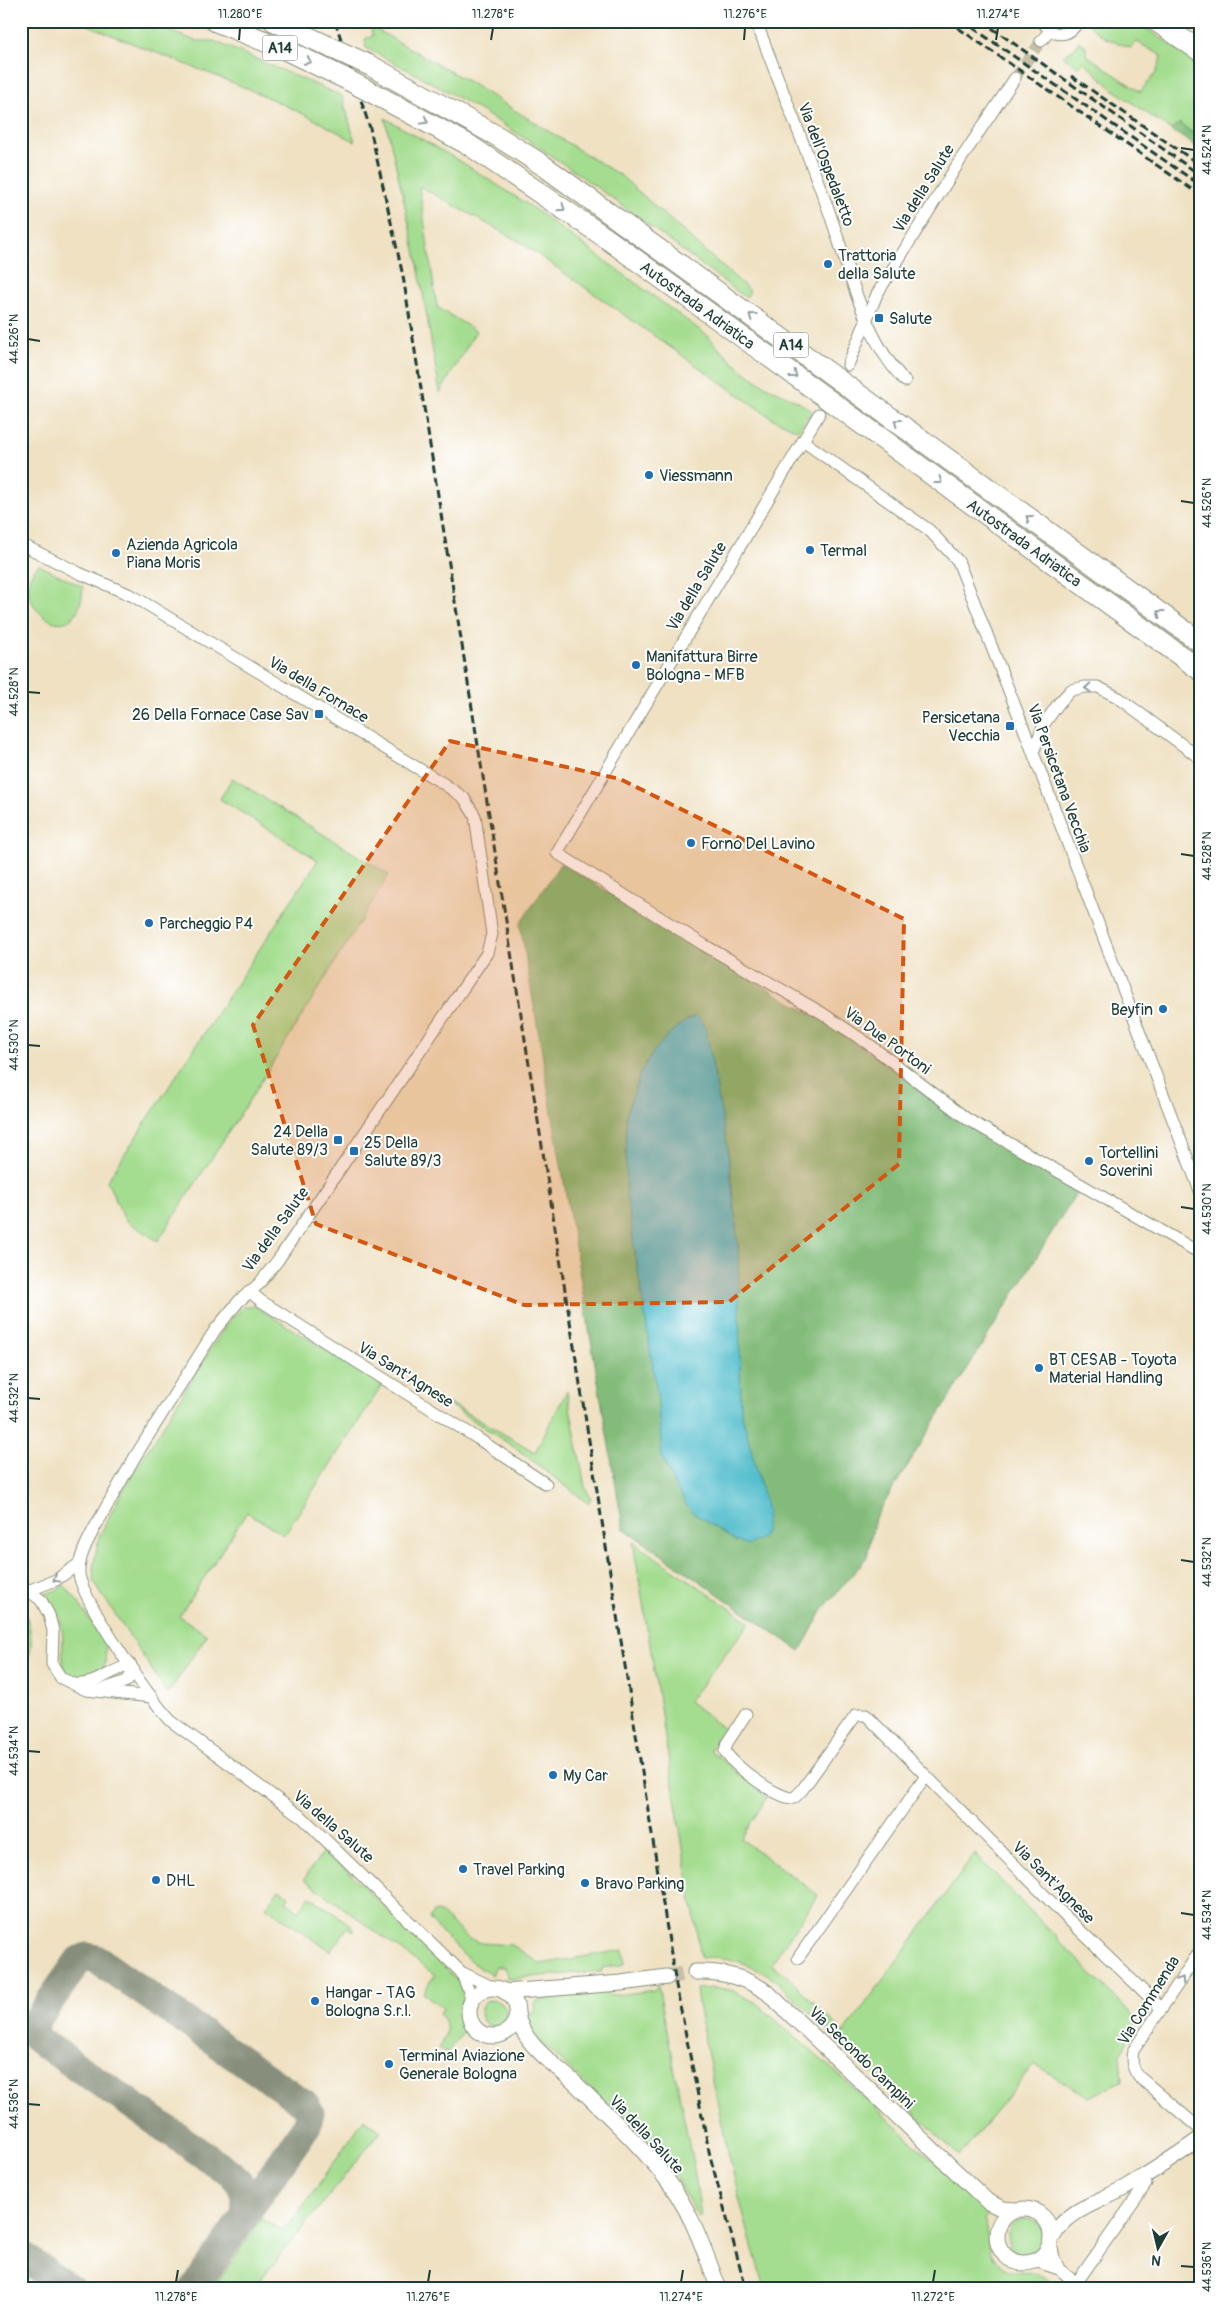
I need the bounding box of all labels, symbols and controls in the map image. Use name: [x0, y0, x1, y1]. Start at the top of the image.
text: 11.280°E: [218, 7, 262, 22]
text: 11.278°E: [472, 7, 514, 22]
text: 11.276°E: [723, 7, 767, 22]
text: 11.274°E: [976, 7, 1020, 22]
road number: A14: [262, 36, 298, 60]
one-way arrow: [303, 55, 312, 65]
street label: Via dell'Ospedaletto: [793, 100, 859, 230]
one-way arrow: [420, 115, 429, 125]
text: 44.524°N: [1200, 125, 1215, 175]
street label: Via della Salute: [889, 140, 959, 237]
one-way arrow: [557, 202, 566, 211]
place label: Trattoria della Salute: [838, 246, 915, 284]
street label: Autostrada Adriatica: [636, 257, 759, 354]
marker: Trattoria della Salute: [822, 258, 834, 270]
place label: Salute: [889, 309, 932, 329]
marker: Salute: [873, 312, 885, 324]
text: 44.526°N: [7, 314, 22, 364]
one-way arrow: [749, 314, 758, 322]
road number: A14: [774, 332, 808, 358]
one-way arrow: [788, 369, 797, 378]
one-way arrow: [893, 419, 903, 428]
place label: Viessmann: [659, 466, 733, 486]
marker: Viessmann: [643, 469, 655, 481]
one-way arrow: [933, 475, 942, 483]
text: 44.526°N: [1200, 478, 1215, 528]
street label: Autostrada Adriatica: [963, 495, 1085, 592]
one-way arrow: [1025, 515, 1035, 524]
place label: Azienda Agricola Piana Moris: [126, 535, 238, 573]
street label: Via della Salute: [662, 538, 731, 635]
place label: Termal: [820, 541, 867, 561]
marker: Termal: [804, 544, 816, 556]
marker: Azienda Agricola Piana Moris: [110, 547, 122, 559]
one-way arrow: [1156, 610, 1166, 619]
place label: Manifattura Birre Bologna - MFB: [646, 647, 758, 685]
street label: Via della Fornace: [265, 652, 372, 728]
marker: Manifattura Birre Bologna - MFB: [630, 659, 642, 671]
text: 44.528°N: [7, 667, 22, 717]
one-way arrow: [1084, 682, 1092, 693]
street label: Via Persicetana Vecchia: [1023, 701, 1095, 855]
place label: 26 Della Fornace Case Sav: [132, 705, 309, 725]
marker: 26 Della Fornace Case Sav: [313, 708, 325, 720]
place label: Persicetana Vecchia: [922, 708, 1000, 746]
marker: Persicetana Vecchia: [1004, 720, 1016, 732]
text: 44.528°N: [1200, 831, 1215, 881]
place label: Forno Del Lavino: [701, 834, 816, 854]
marker: Forno Del Lavino: [685, 837, 697, 849]
place label: Parcheggio P4: [159, 914, 253, 934]
marker: Parcheggio P4: [143, 917, 155, 929]
place label: Beyfin: [1111, 1000, 1153, 1020]
street label: Via Due Portoni: [840, 1003, 935, 1079]
marker: Beyfin: [1157, 1003, 1169, 1015]
text: 44.530°N: [7, 1019, 22, 1071]
place label: 24 Della Salute 89/3: [251, 1122, 328, 1160]
place label: 25 Della Salute 89/3: [364, 1133, 441, 1171]
marker: 24 Della Salute 89/3: [332, 1134, 344, 1146]
place label: Tortellini Soverini: [1099, 1143, 1158, 1181]
marker: 25 Della Salute 89/3: [348, 1145, 360, 1157]
marker: Tortellini Soverini: [1083, 1155, 1095, 1167]
street label: Via della Salute: [238, 1183, 314, 1276]
text: 44.530°N: [1200, 1183, 1215, 1235]
street label: Via Sant'Agnese: [354, 1338, 457, 1412]
place label: BT CESAB - Toyota Material Handling: [1049, 1350, 1177, 1388]
marker: BT CESAB - Toyota Material Handling: [1033, 1362, 1045, 1374]
text: 44.532°N: [7, 1373, 22, 1423]
text: 44.532°N: [1200, 1537, 1215, 1587]
one-way arrow: [52, 1573, 61, 1583]
text: 44.534°N: [7, 1726, 22, 1776]
place label: My Car: [563, 1766, 608, 1786]
marker: My Car: [547, 1769, 559, 1781]
street label: Via della Salute: [289, 1786, 378, 1867]
street label: Via Sant'Agnese: [1008, 1837, 1099, 1928]
place label: Travel Parking: [473, 1860, 565, 1880]
marker: Travel Parking: [457, 1863, 469, 1875]
place label: DHL: [166, 1871, 195, 1891]
marker: DHL: [150, 1874, 162, 1886]
place label: Bravo Parking: [595, 1874, 684, 1894]
marker: Bravo Parking: [579, 1877, 591, 1889]
text: 44.534°N: [1200, 1890, 1215, 1940]
street label: Via Commenda: [1113, 1952, 1184, 2049]
one-way arrow: [1175, 1976, 1184, 1985]
place label: Hangar - TAG Bologna S.r.l.: [325, 1983, 416, 2021]
marker: Hangar - TAG Bologna S.r.l.: [309, 1995, 321, 2007]
street label: Via Secondo Campini: [804, 2002, 919, 2113]
place label: Terminal Aviazione Generale Bologna: [399, 2046, 525, 2084]
marker: Terminal Aviazione Generale Bologna: [383, 2058, 395, 2070]
text: 44.536°N: [7, 2079, 22, 2129]
street label: Via della Salute: [605, 2091, 688, 2178]
north arrow: [1134, 2222, 1184, 2272]
text: 44.536°N: [1200, 2242, 1215, 2292]
text: N: [1150, 2251, 1162, 2269]
text: 11.278°E: [155, 2290, 197, 2305]
text: 11.276°E: [406, 2290, 450, 2305]
text: 11.274°E: [659, 2290, 703, 2305]
text: 11.272°E: [911, 2290, 955, 2305]

